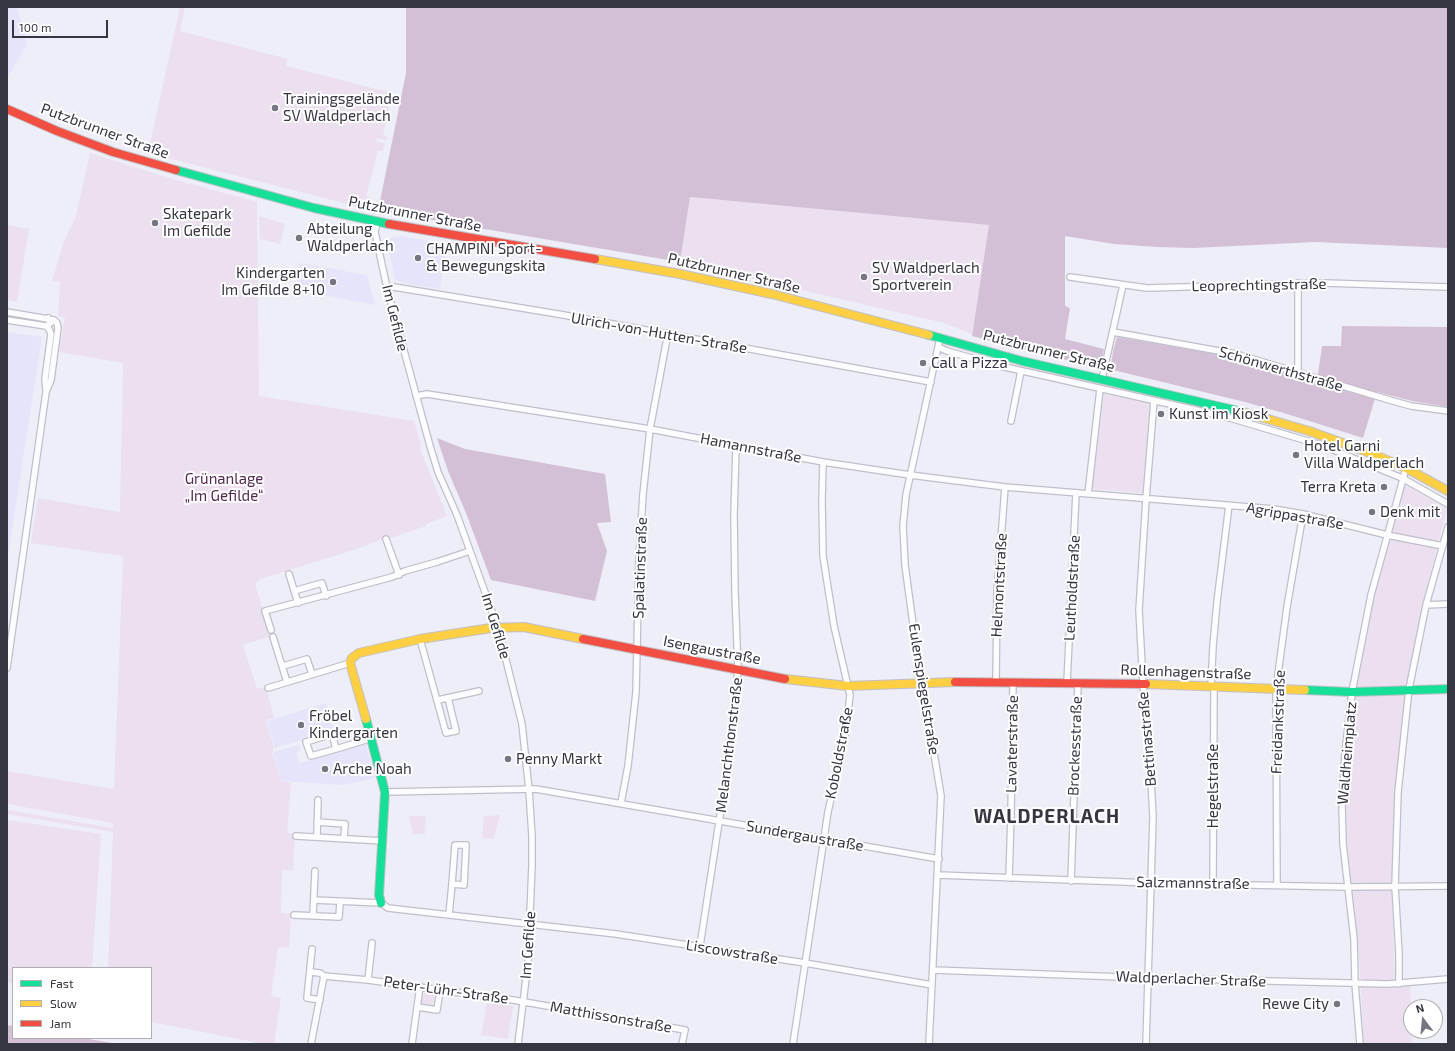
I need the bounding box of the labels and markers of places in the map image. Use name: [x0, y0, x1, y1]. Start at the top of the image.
place label: Trainingsgelände SV Waldperlach: [283, 90, 400, 125]
marker: Trainingsgelände SV Waldperlach: [270, 103, 280, 113]
place label: Skatepark Im Gefilde: [163, 205, 232, 240]
marker: Skatepark Im Gefilde: [150, 218, 160, 228]
place label: Abteilung Waldperlach: [307, 220, 394, 255]
marker: Abteilung Waldperlach: [294, 233, 304, 243]
place label: CHAMPINI Sport- & Bewegungskita: [426, 240, 546, 275]
marker: CHAMPINI Sport- & Bewegungskita: [413, 253, 423, 263]
place label: SV Waldperlach Sportverein: [872, 259, 980, 294]
place label: Kindergarten Im Gefilde 8+10: [221, 264, 325, 299]
marker: SV Waldperlach Sportverein: [859, 272, 869, 282]
marker: Kindergarten Im Gefilde 8+10: [328, 277, 338, 287]
place label: Call a Pizza: [931, 354, 1008, 372]
marker: Call a Pizza: [918, 358, 928, 368]
place label: Kunst im Kiosk: [1169, 405, 1268, 423]
marker: Kunst im Kiosk: [1156, 409, 1166, 419]
place label: Hotel Garni Villa Waldperlach: [1304, 437, 1424, 472]
marker: Hotel Garni Villa Waldperlach: [1291, 450, 1301, 460]
place label: Terra Kreta: [1301, 478, 1376, 496]
marker: Terra Kreta: [1379, 482, 1389, 492]
place label: Denk mit: [1380, 503, 1440, 521]
marker: Denk mit: [1367, 507, 1377, 517]
place label: Fröbel Kindergarten: [309, 707, 398, 742]
marker: Fröbel Kindergarten: [296, 720, 306, 730]
place label: Penny Markt: [516, 750, 602, 768]
marker: Penny Markt: [503, 754, 513, 764]
place label: Arche Noah: [333, 760, 412, 778]
marker: Arche Noah: [320, 764, 330, 774]
place label: Rewe City: [1262, 995, 1329, 1013]
marker: Rewe City: [1332, 999, 1342, 1009]

